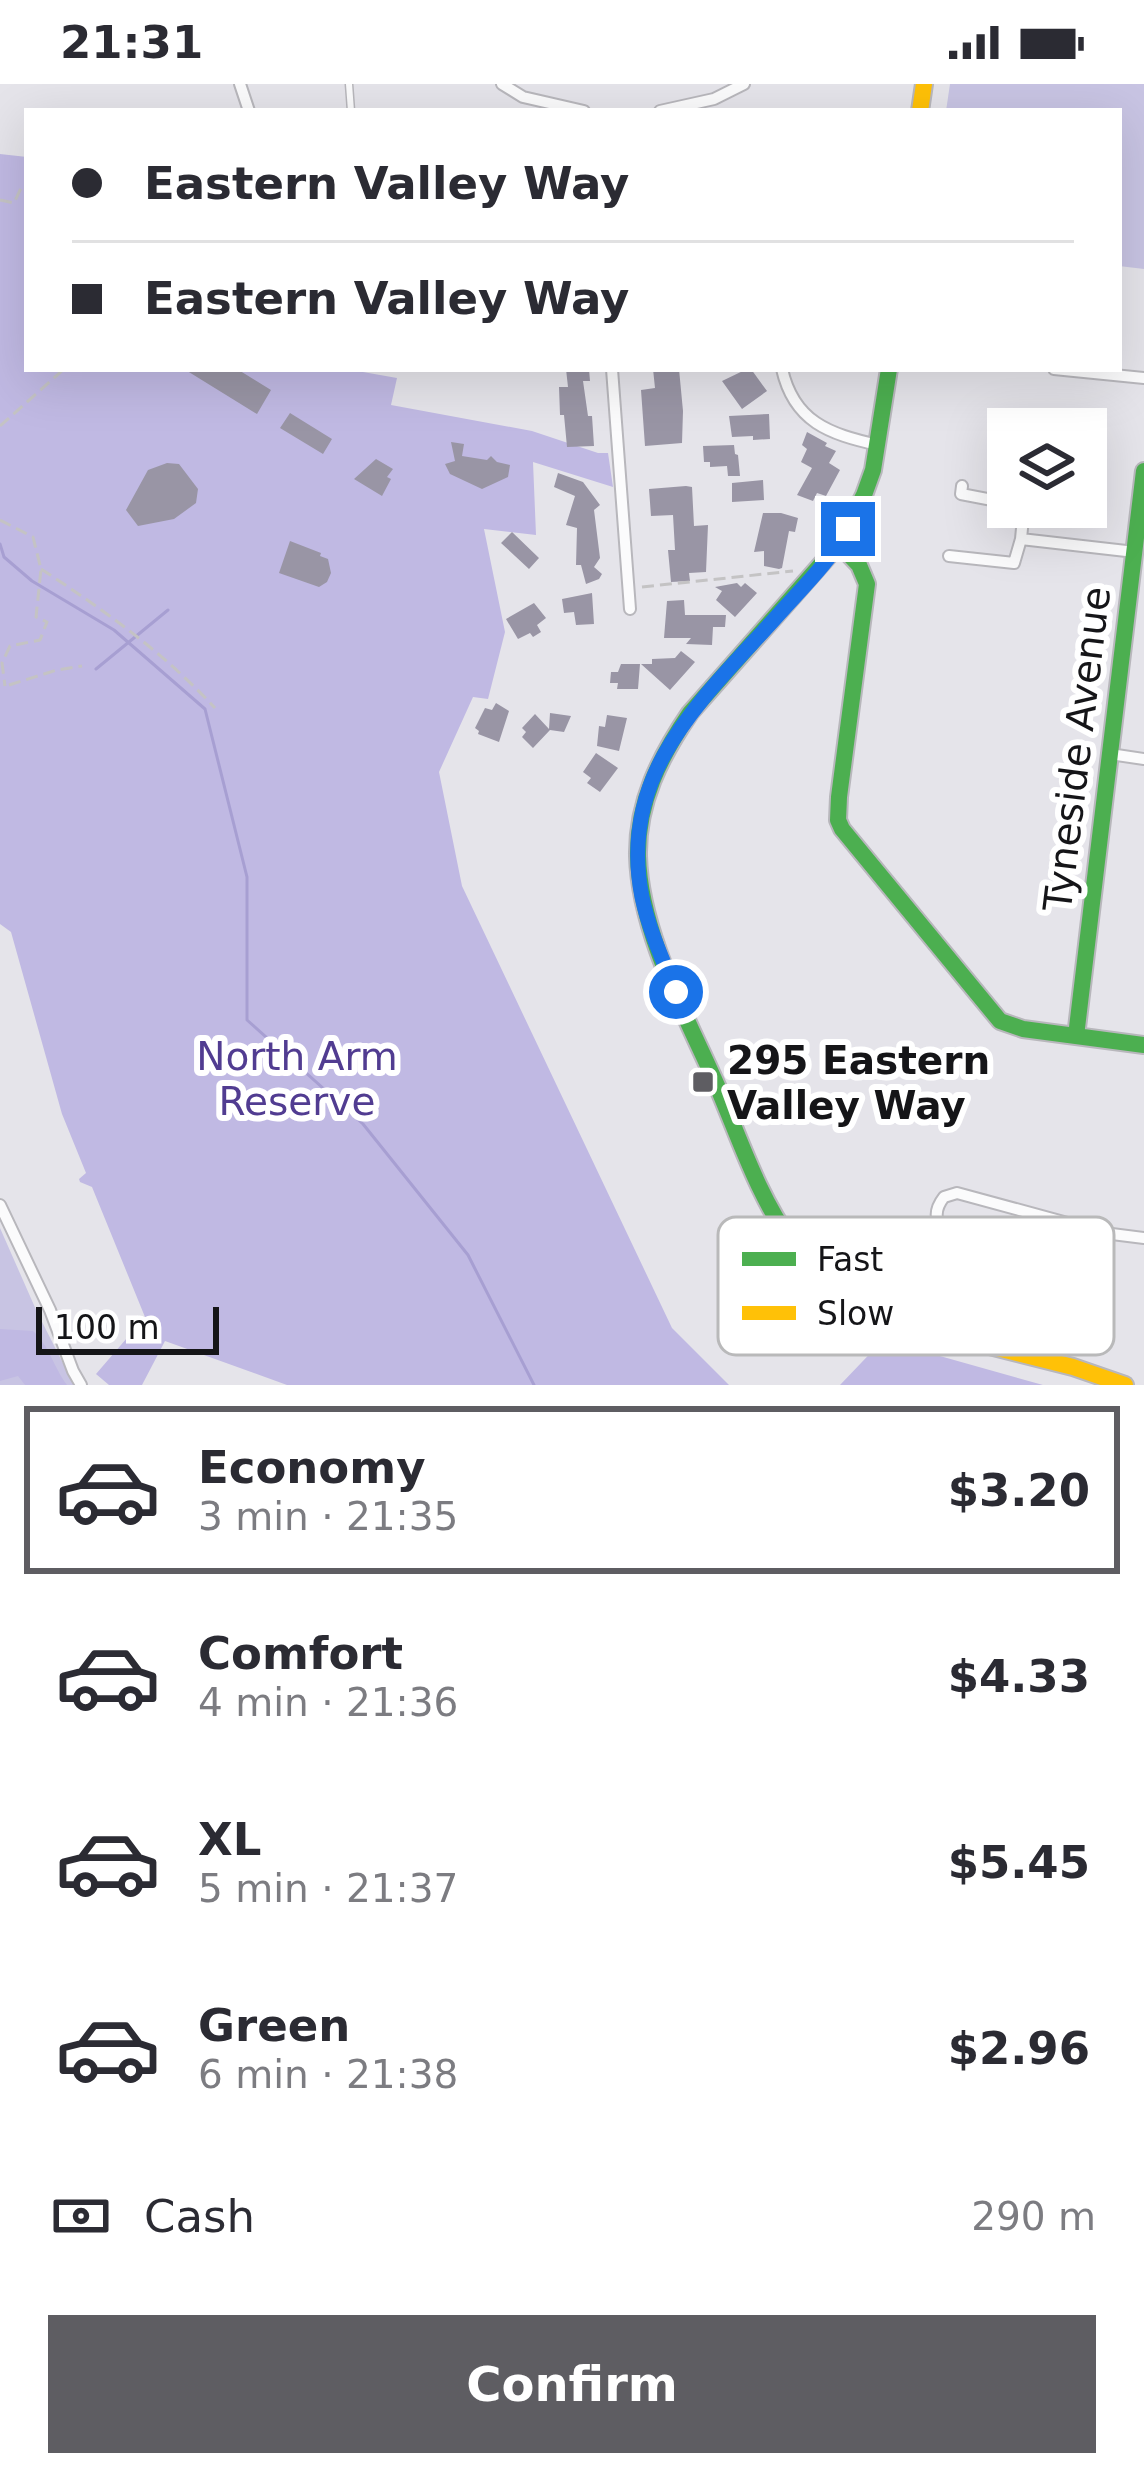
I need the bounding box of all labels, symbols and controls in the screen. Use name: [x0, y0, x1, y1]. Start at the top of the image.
text: 21:31: [60, 16, 203, 69]
text: Eastern Valley Way: [144, 157, 629, 210]
text: Eastern Valley Way: [144, 272, 629, 325]
map controls: [987, 408, 1107, 528]
button: layers: [987, 408, 1107, 528]
route end: [821, 502, 875, 556]
street label: Tyneside Avenue: [1035, 584, 1119, 915]
route start: [649, 965, 703, 1019]
park label: North Arm Reserve: [196, 1034, 398, 1124]
place label: 295 Eastern Valley Way: [727, 1038, 990, 1128]
marker: 295 Eastern Valley Way: [690, 1069, 716, 1095]
legend: [718, 1217, 1114, 1355]
text: Fast: [817, 1240, 883, 1279]
text: Slow: [817, 1294, 894, 1333]
scale bar: [36, 1301, 219, 1354]
text: 100 m: [54, 1308, 160, 1347]
icon: car: [54, 1436, 162, 1544]
text: Economy: [198, 1441, 426, 1494]
text: $3.20: [948, 1464, 1090, 1517]
text: 3 min · 21:35: [198, 1494, 458, 1539]
icon: car: [54, 1622, 162, 1730]
text: Comfort: [198, 1627, 403, 1680]
text: $4.33: [948, 1650, 1090, 1703]
text: 4 min · 21:36: [198, 1680, 458, 1725]
icon: car: [54, 1808, 162, 1916]
text: XL: [198, 1813, 261, 1866]
text: $5.45: [948, 1836, 1090, 1889]
text: 5 min · 21:37: [198, 1866, 458, 1911]
icon: car: [54, 1994, 162, 2102]
text: Green: [198, 1999, 350, 2052]
text: $2.96: [948, 2022, 1090, 2075]
text: 6 min · 21:38: [198, 2052, 458, 2097]
icon: cash: [48, 2183, 114, 2249]
text: Cash: [144, 2190, 255, 2243]
text: 290 m: [971, 2194, 1096, 2239]
button: Confirm: [48, 2315, 1096, 2453]

